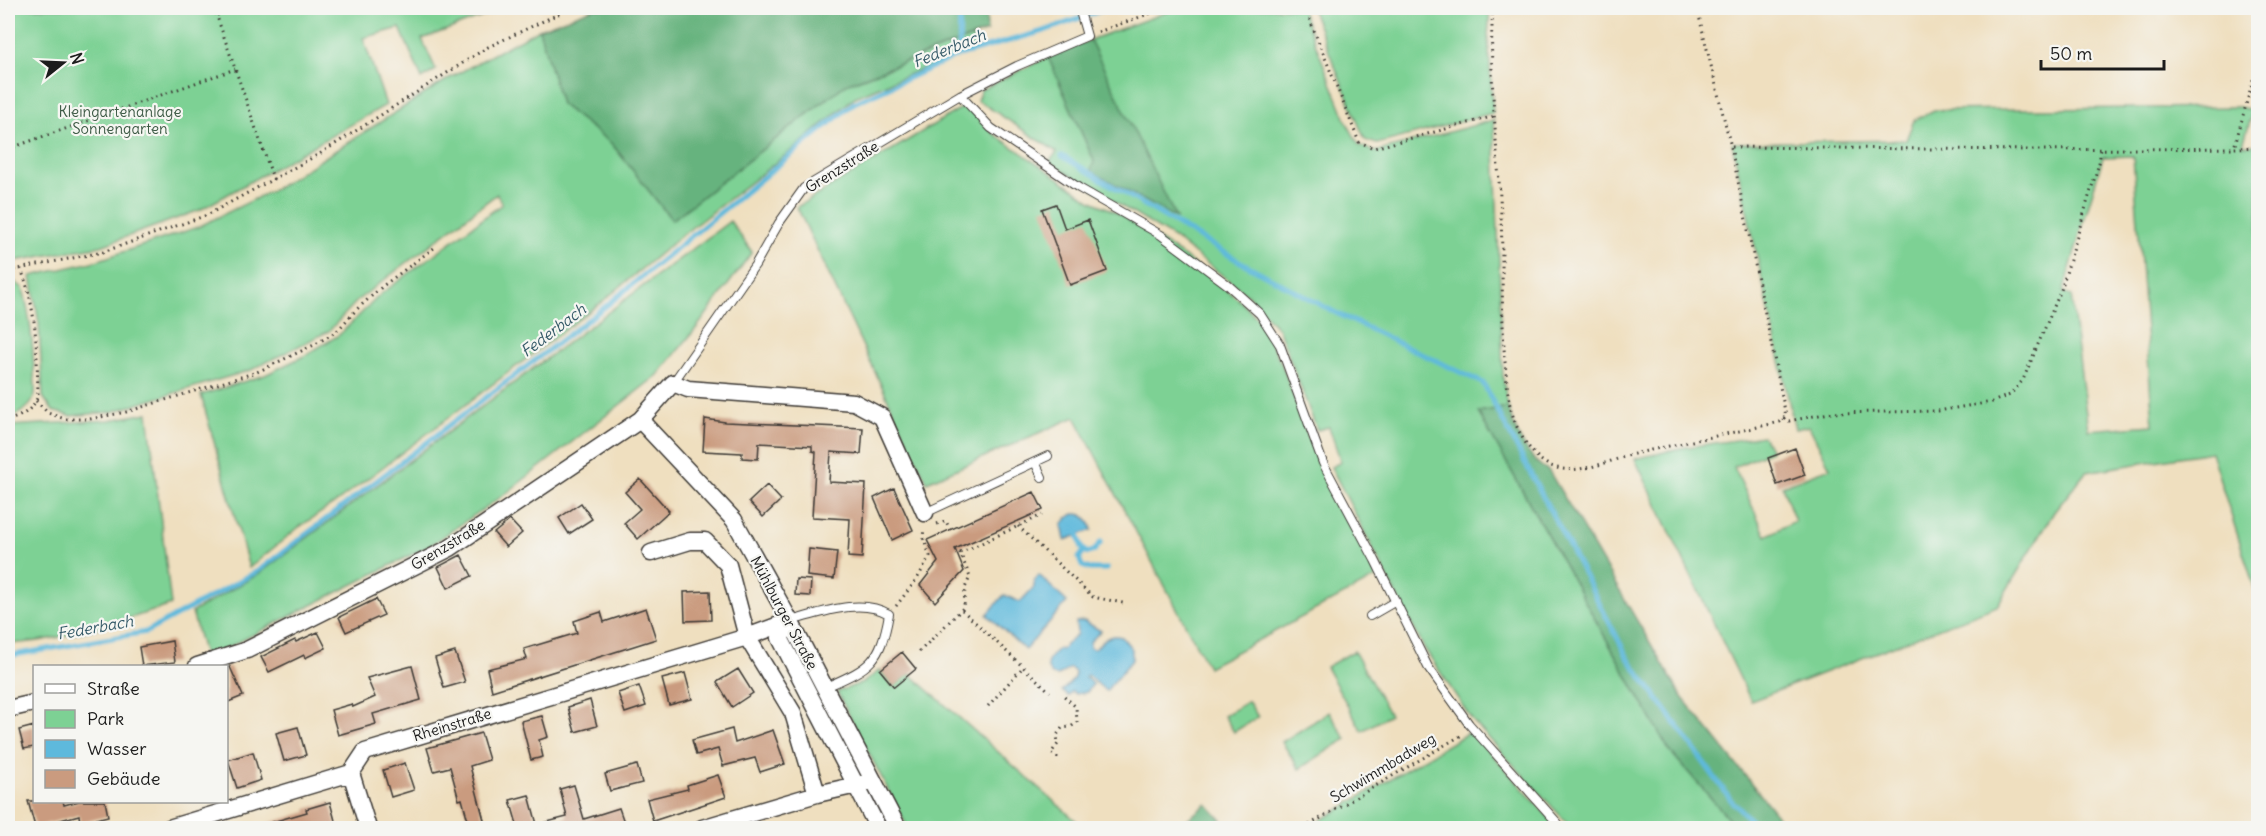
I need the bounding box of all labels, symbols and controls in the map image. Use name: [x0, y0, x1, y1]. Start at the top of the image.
water label: Federbach: [910, 24, 989, 72]
north arrow: [33, 33, 93, 93]
scale bar: [2041, 33, 2164, 71]
text: 50 m: [2050, 42, 2092, 65]
text: N: [66, 50, 88, 67]
park label: Kleingartenanlage Sonnengarten: [58, 102, 182, 138]
street label: Grenzstraße: [801, 137, 882, 197]
water label: Federbach: [516, 299, 590, 361]
street label: Grenzstraße: [407, 515, 488, 574]
street label: Mühlburger Straße: [746, 553, 822, 673]
water label: Federbach: [56, 610, 135, 643]
legend: [33, 665, 228, 803]
text: Straße: [87, 677, 140, 700]
street label: Rheinstraße: [410, 704, 493, 745]
text: Park: [87, 707, 124, 730]
street label: Schwimmbadweg: [1326, 729, 1439, 807]
text: Wasser: [87, 737, 147, 760]
text: Gebäude: [87, 767, 160, 790]

